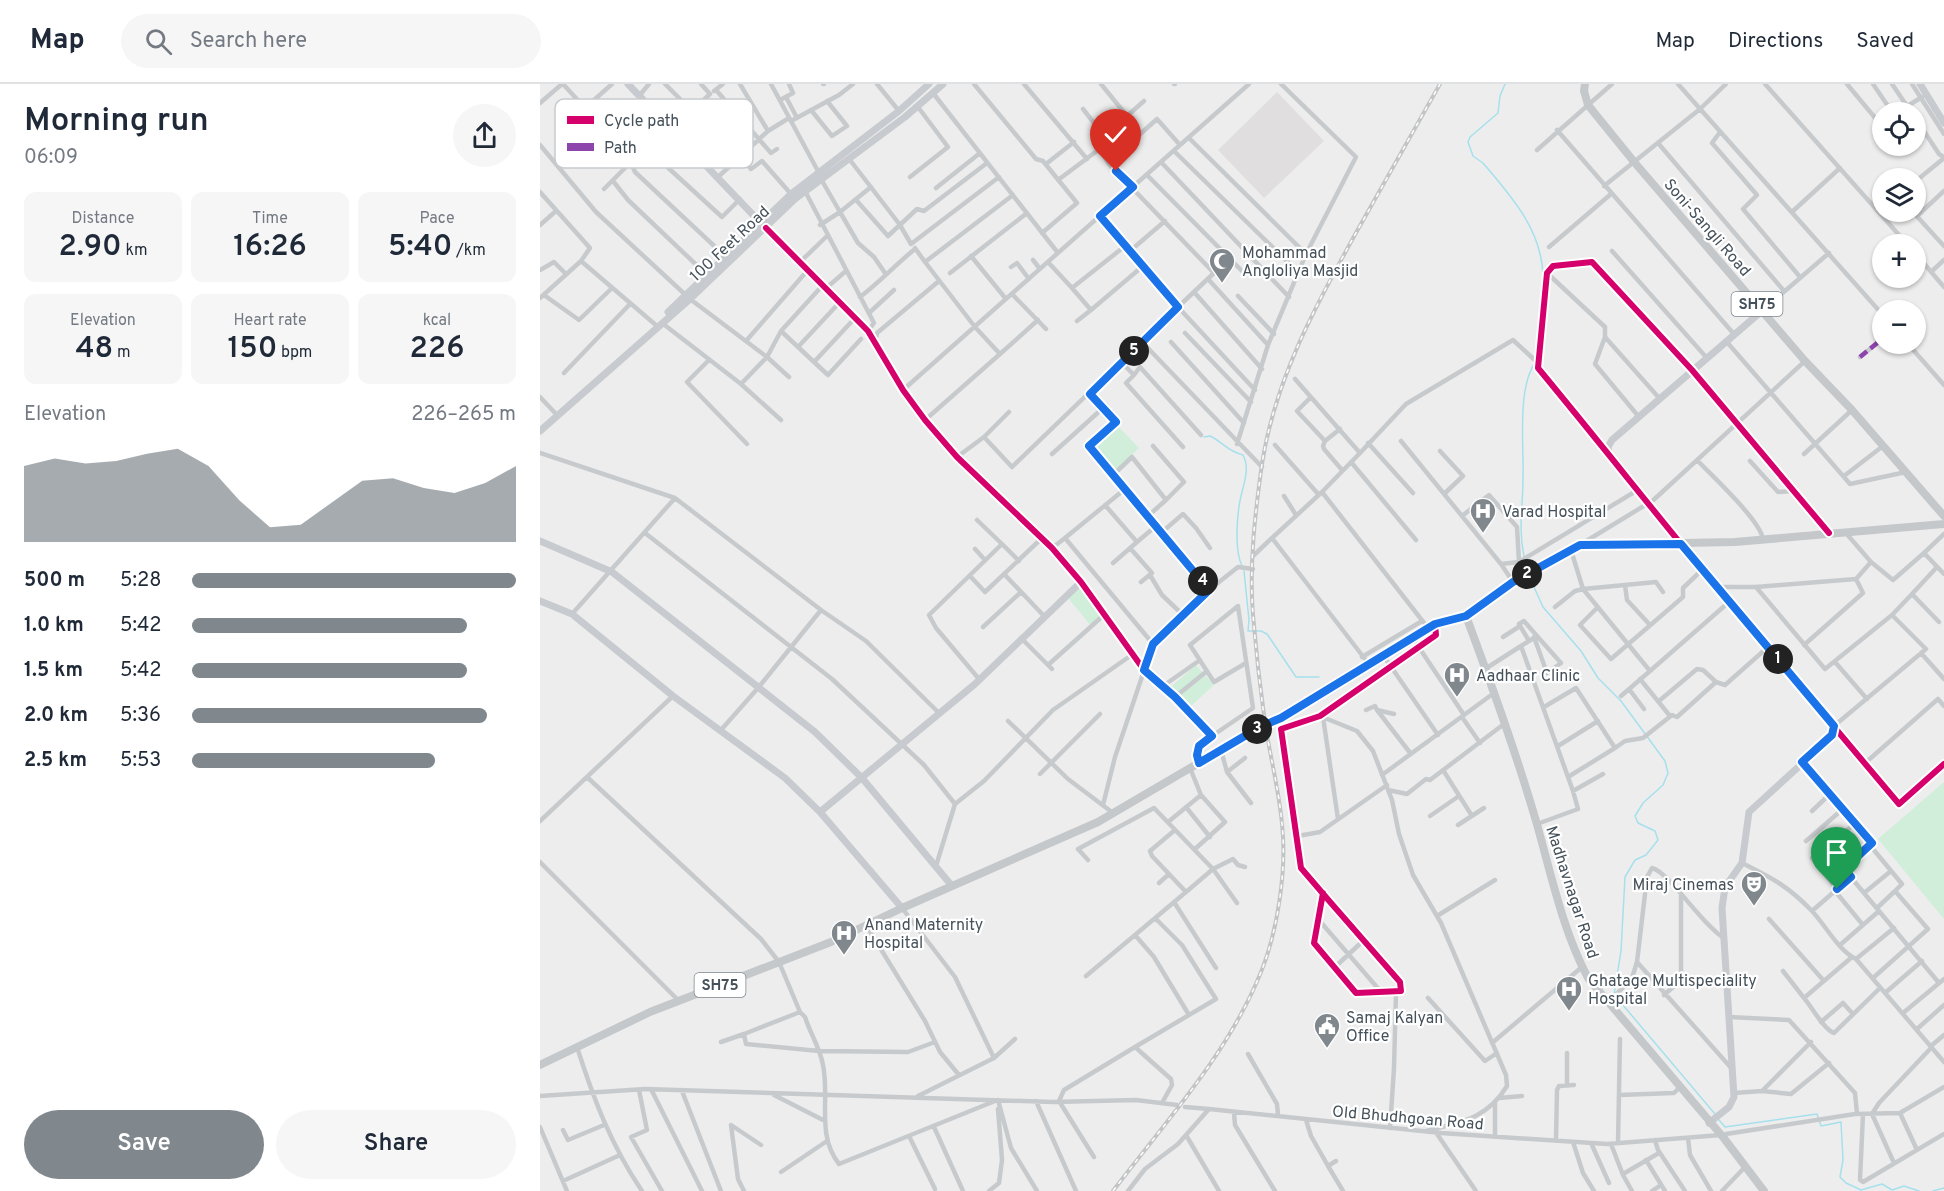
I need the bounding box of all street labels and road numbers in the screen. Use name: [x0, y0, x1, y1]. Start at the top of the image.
street label: Soni-Sangli Road: [1659, 175, 1754, 281]
street label: 100 Feet Road: [686, 202, 775, 287]
road number: SH75: [1732, 292, 1782, 316]
street label: Madhavnagar Road: [1540, 824, 1602, 962]
road number: SH75: [694, 973, 746, 997]
street label: Old Bhudhgoan Road: [1331, 1102, 1484, 1136]

